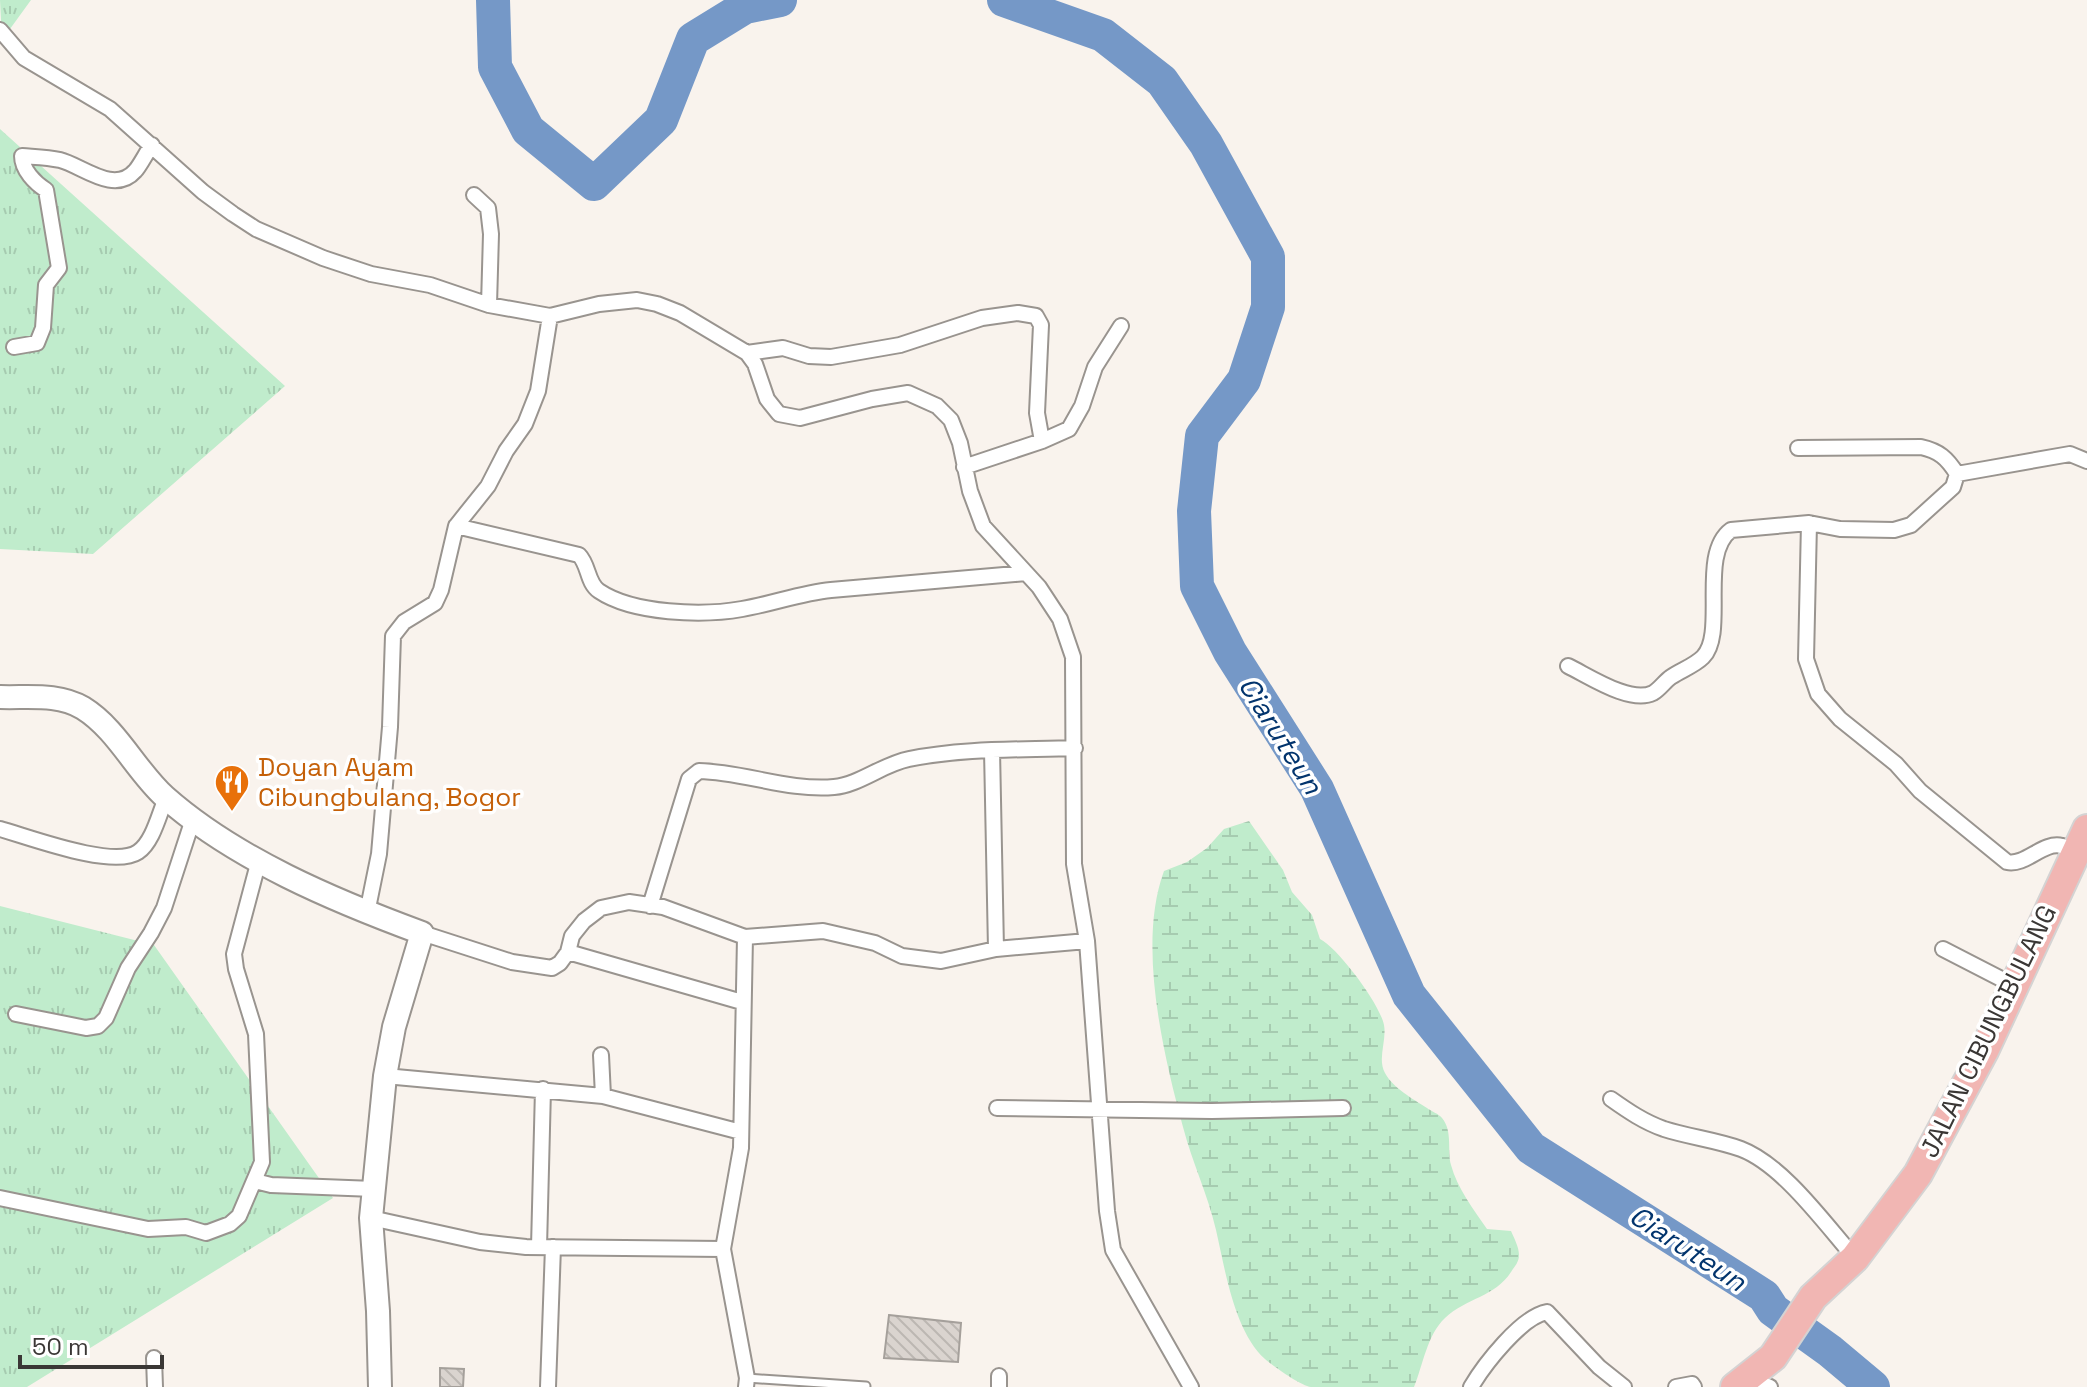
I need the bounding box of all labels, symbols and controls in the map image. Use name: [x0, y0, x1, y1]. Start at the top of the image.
water label: Ciaruteun: [1231, 670, 1332, 801]
place label: Doyan Ayam Cibungbulang, Bogor: [258, 750, 521, 814]
restaurant icon: Doyan Ayam Cibungbulang, Bogor: [213, 763, 251, 813]
street label: JALAN CIBUNGBULANG: [1912, 899, 2064, 1163]
water label: Ciaruteun: [1623, 1197, 1754, 1299]
scale bar: [20, 1319, 162, 1369]
text: 50 m: [32, 1331, 89, 1362]

